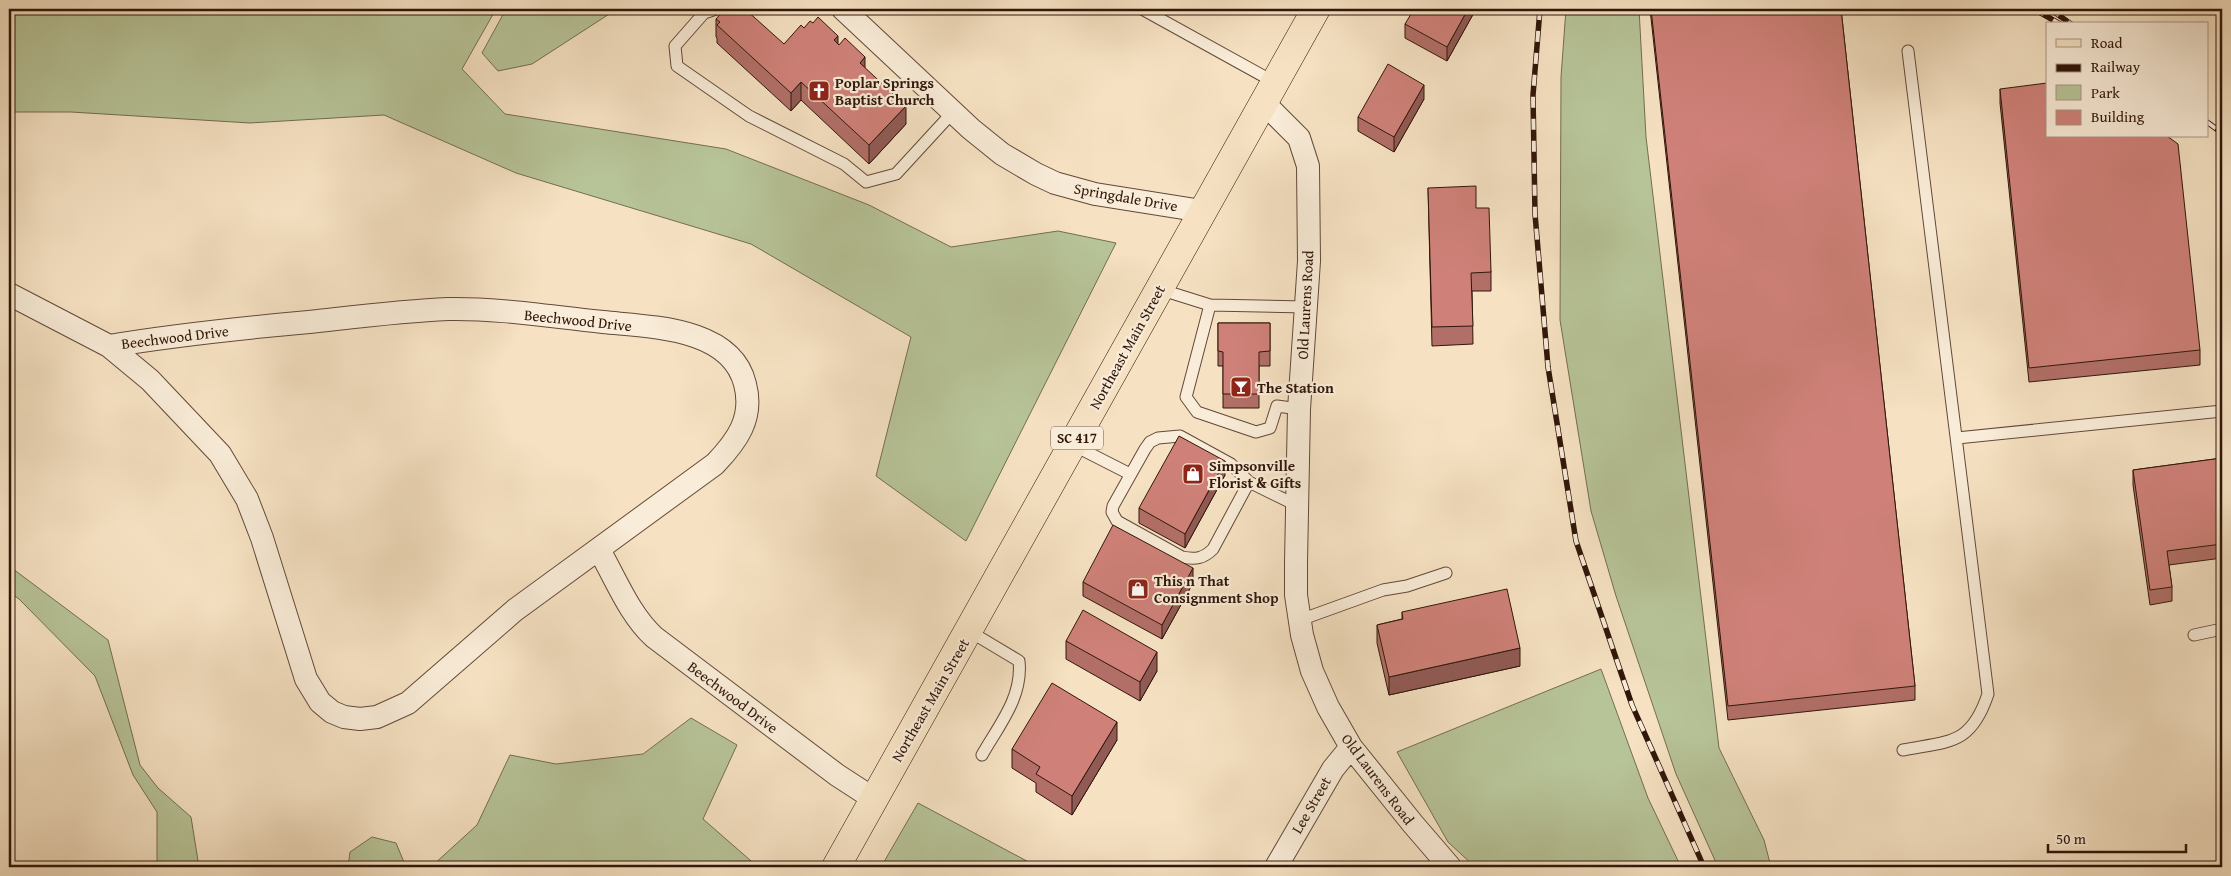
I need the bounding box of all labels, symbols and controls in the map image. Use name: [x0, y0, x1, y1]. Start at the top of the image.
legend: [2046, 22, 2208, 138]
text: Road: [2091, 32, 2122, 53]
text: Railway: [2091, 56, 2141, 77]
place label: Poplar Springs Baptist Church: [835, 72, 935, 110]
church icon: Poplar Springs Baptist Church: [807, 79, 831, 103]
text: Park: [2091, 82, 2120, 103]
text: Building: [2091, 106, 2145, 127]
street label: Springdale Drive: [1072, 178, 1180, 216]
street label: Old Laurens Road: [1292, 250, 1318, 360]
street label: Northeast Main Street: [1084, 280, 1170, 413]
street label: Beechwood Drive: [523, 304, 633, 336]
street label: Beechwood Drive: [120, 320, 230, 354]
bar icon: The Station: [1229, 375, 1253, 399]
place label: The Station: [1257, 377, 1334, 398]
road number: SC 417: [1051, 426, 1103, 449]
place label: Simpsonville Florist & Gifts: [1209, 455, 1301, 493]
shop icon: Simpsonville Florist & Gifts: [1181, 462, 1205, 486]
place label: This n That Consignment Shop: [1154, 570, 1279, 608]
shop icon: This n That Consignment Shop: [1126, 577, 1150, 601]
street label: Northeast Main Street: [886, 634, 974, 766]
street label: Beechwood Drive: [684, 656, 782, 738]
street label: Old Laurens Road: [1337, 729, 1419, 829]
street label: Lee Street: [1286, 772, 1336, 837]
scale bar: [2048, 821, 2186, 853]
text: 50 m: [2056, 828, 2087, 849]

